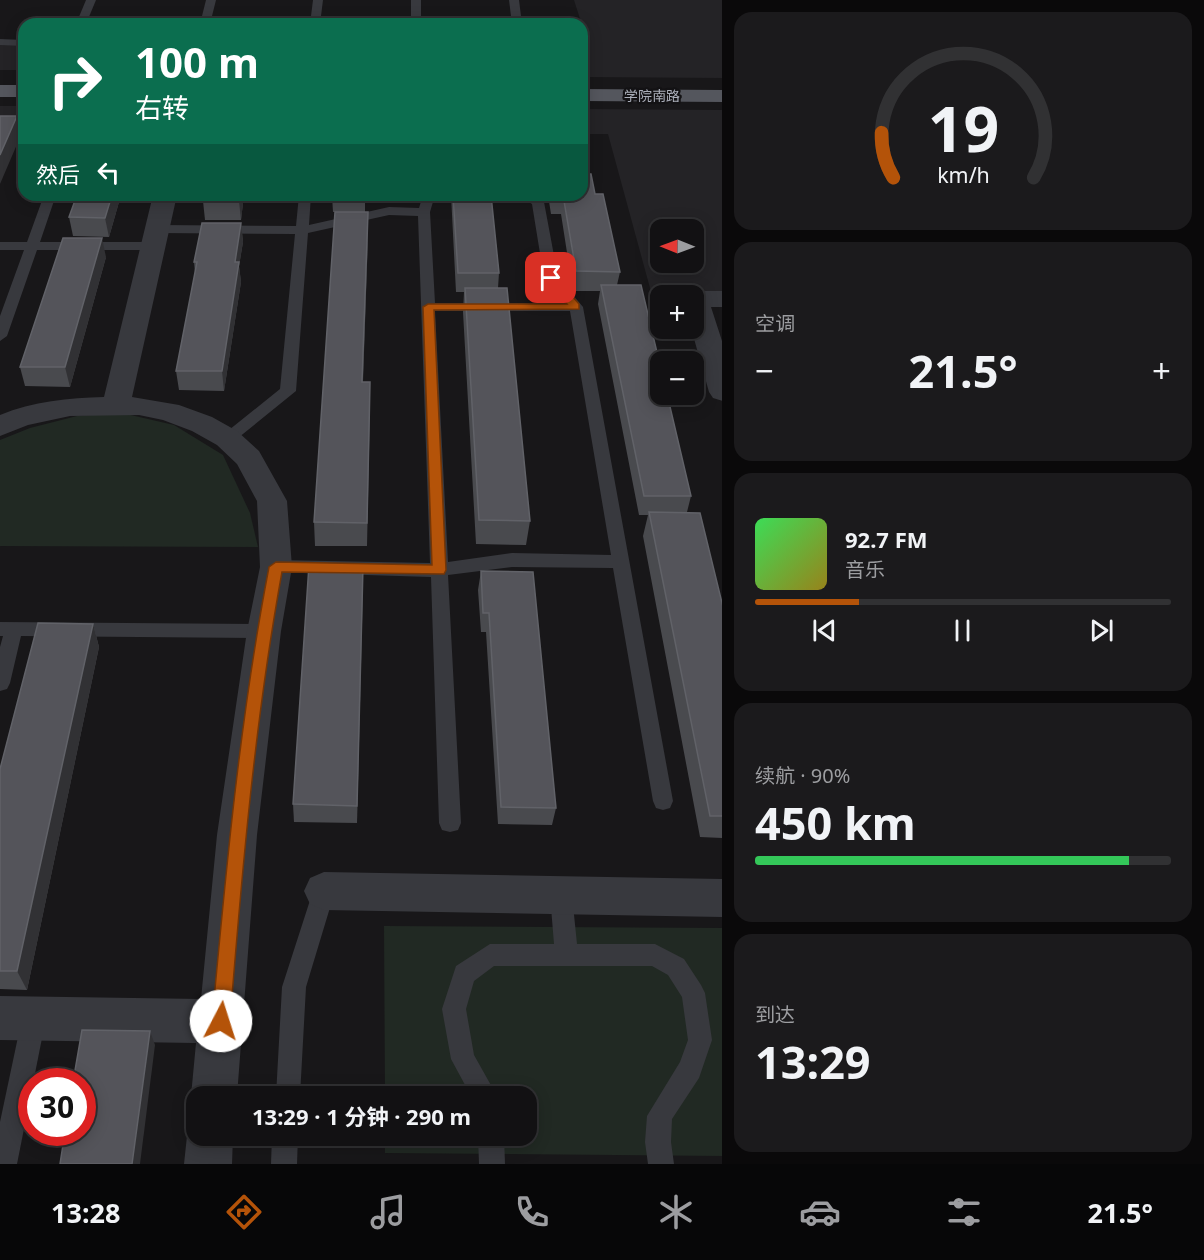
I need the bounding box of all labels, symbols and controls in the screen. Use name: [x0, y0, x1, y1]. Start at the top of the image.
text: 100 m: [135, 33, 259, 90]
icon: right: [36, 42, 114, 120]
text: 19: [927, 85, 999, 170]
street label: 学院南路: [624, 86, 680, 105]
text: 右转: [135, 89, 189, 126]
icon: left: [92, 156, 125, 189]
text: 然后: [36, 159, 80, 189]
text: km/h: [937, 161, 989, 190]
north arrow: [650, 219, 704, 273]
map controls: [650, 219, 704, 405]
pin: [525, 252, 576, 303]
icon: arrive: [534, 261, 567, 294]
button: +: [650, 285, 704, 339]
text: 空调: [755, 310, 795, 337]
text: 21.5°: [909, 340, 1017, 401]
text: −: [755, 348, 774, 393]
text: +: [1152, 348, 1171, 393]
button: −: [650, 351, 704, 405]
text: 92.7 FM: [845, 524, 927, 554]
text: 音乐: [845, 556, 885, 583]
icon: previous: [808, 614, 841, 647]
icon: pause: [946, 614, 979, 647]
icon: next: [1085, 614, 1118, 647]
text: 续航 · 90%: [755, 762, 850, 789]
text: 450 km: [755, 792, 916, 853]
position arrow: [189, 989, 253, 1053]
text: 到达: [755, 1001, 795, 1028]
text: 13:29: [755, 1031, 871, 1092]
speed limit sign: 30: [18, 1068, 96, 1146]
text: 13:29 · 1 分钟 · 290 m: [252, 1101, 471, 1131]
icon: directions: [223, 1191, 265, 1233]
icon: music: [367, 1191, 409, 1233]
icon: phone: [511, 1191, 553, 1233]
icon: climate: [655, 1191, 697, 1233]
icon: car: [799, 1191, 841, 1233]
icon: filters: [943, 1191, 985, 1233]
text: 13:28: [51, 1194, 120, 1231]
text: 21.5°: [1088, 1194, 1153, 1231]

